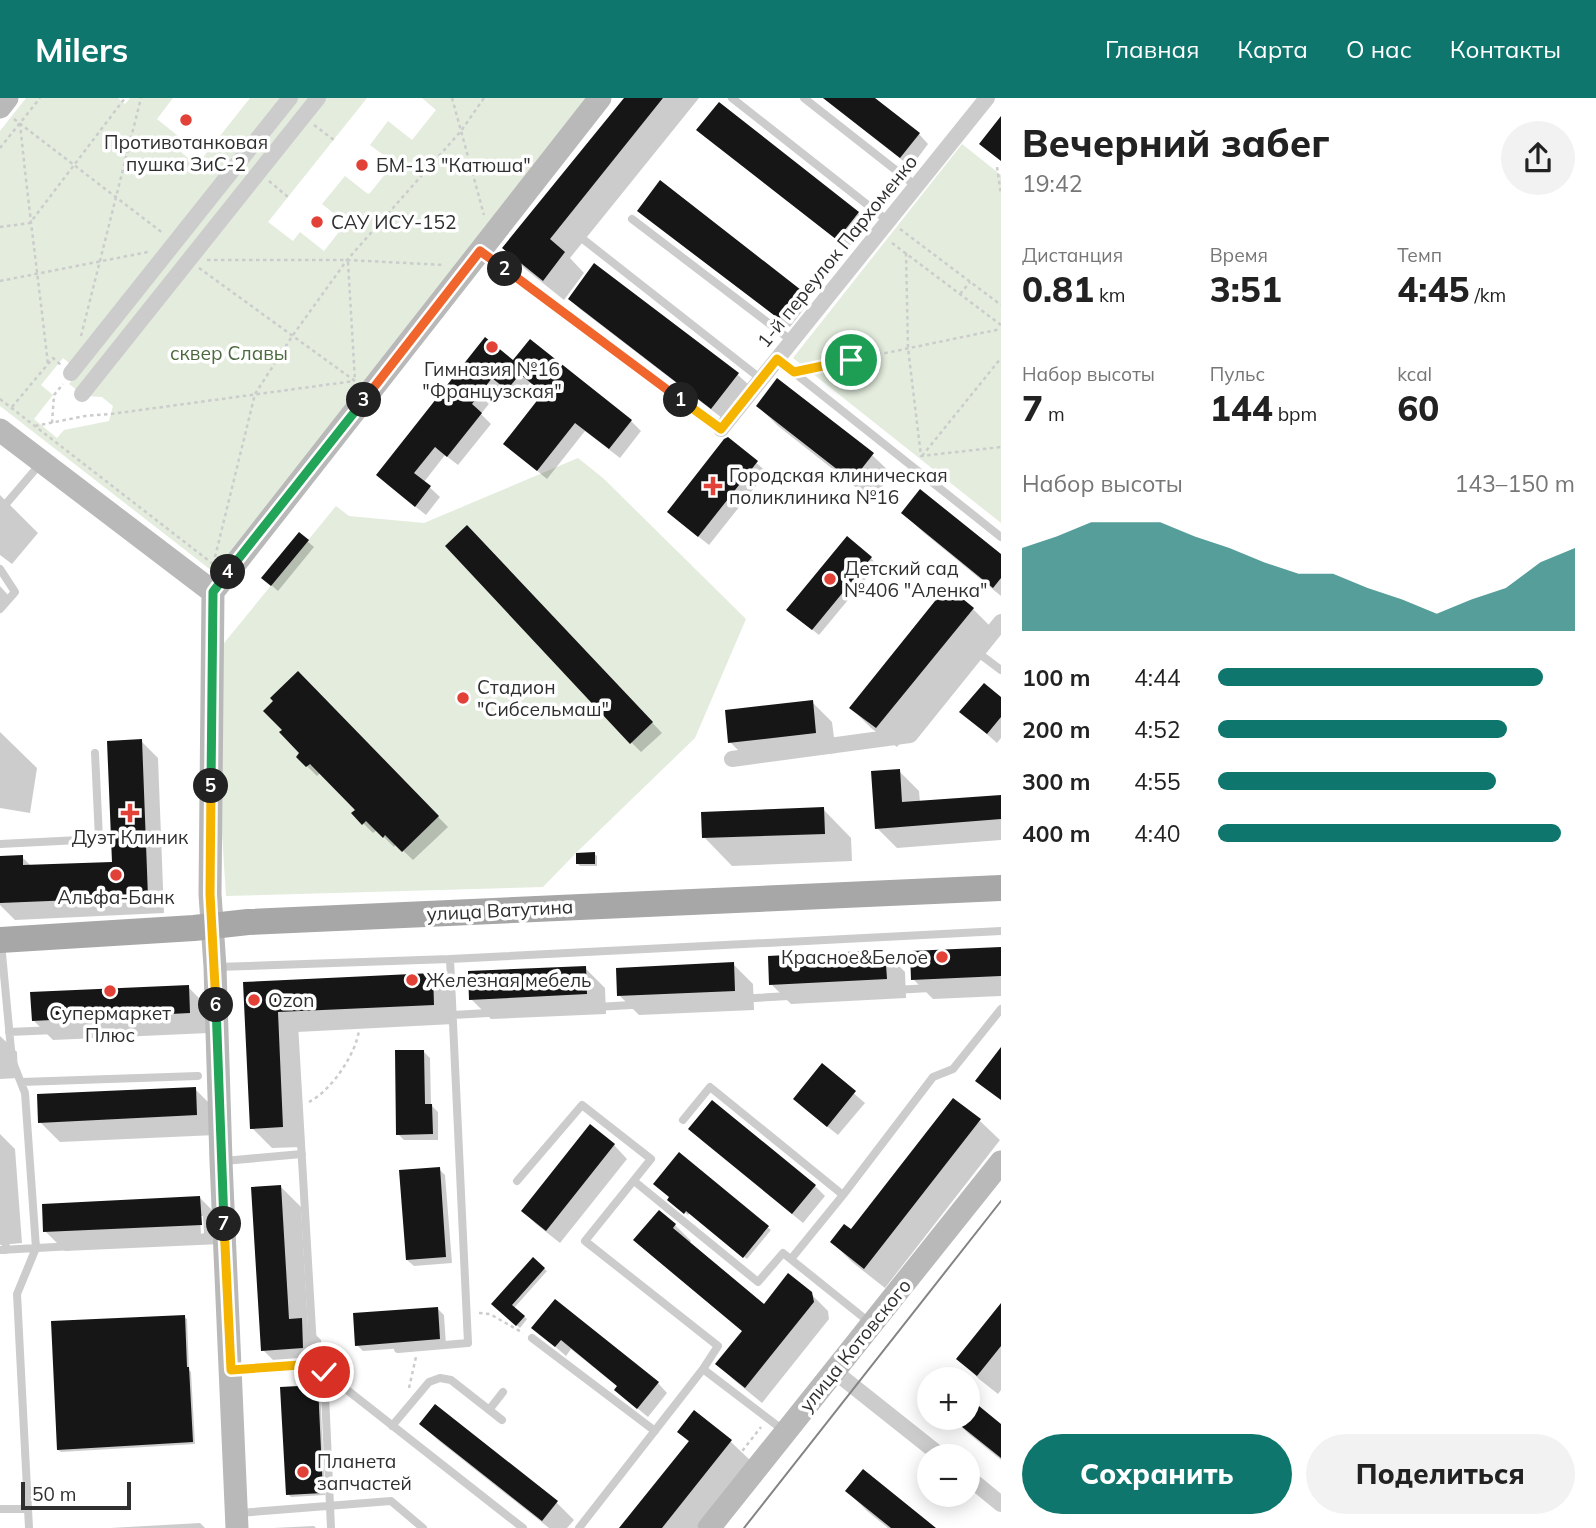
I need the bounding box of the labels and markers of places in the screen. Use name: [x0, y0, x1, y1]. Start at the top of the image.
marker: Противотанковая пушка ЗиС-2: [178, 112, 194, 128]
place label: Противотанковая пушка ЗиС-2: [104, 130, 268, 176]
place label: БМ-13 "Катюша": [376, 153, 531, 177]
marker: БМ-13 "Катюша": [354, 157, 370, 173]
place label: САУ ИСУ-152: [331, 210, 456, 234]
marker: САУ ИСУ-152: [309, 214, 325, 230]
pin: 2: [488, 252, 522, 286]
pin: [821, 330, 881, 390]
marker: Гимназия №16 "Французская": [484, 339, 500, 355]
place label: Гимназия №16 "Французская": [422, 357, 562, 403]
pin: 3: [346, 382, 382, 418]
pin: 1: [664, 382, 698, 418]
place label: Городская клиническая поликлиника №16: [729, 463, 948, 509]
marker: Городская клиническая поликлиника №16: [703, 476, 723, 496]
pin: 4: [210, 554, 246, 589]
place label: Детский сад №406 "Аленка": [844, 556, 988, 602]
marker: Детский сад №406 "Аленка": [822, 571, 838, 587]
place label: Стадион "Сибсельмаш": [477, 675, 609, 721]
marker: Стадион "Сибсельмаш": [455, 690, 471, 706]
pin: 5: [194, 768, 228, 804]
marker: Дуэт Клиник: [120, 803, 140, 823]
place label: Дуэт Клиник: [72, 825, 189, 849]
marker: Альфа-Банк: [108, 867, 124, 883]
place label: Альфа-Банк: [58, 885, 175, 909]
place label: Красное&Белое: [781, 945, 928, 969]
marker: Красное&Белое: [934, 949, 950, 965]
place label: Железная мебель: [426, 968, 591, 992]
marker: Железная мебель: [404, 972, 420, 988]
marker: Супермаркет Плюс: [102, 983, 118, 999]
pin: 6: [198, 988, 234, 1023]
place label: Ozon: [268, 988, 314, 1012]
marker: Ozon: [246, 992, 262, 1008]
place label: Супермаркет Плюс: [49, 1001, 171, 1047]
pin: 7: [206, 1206, 242, 1242]
pin: [294, 1342, 354, 1402]
place label: Планета запчастей: [317, 1449, 412, 1495]
marker: Планета запчастей: [295, 1464, 311, 1480]

